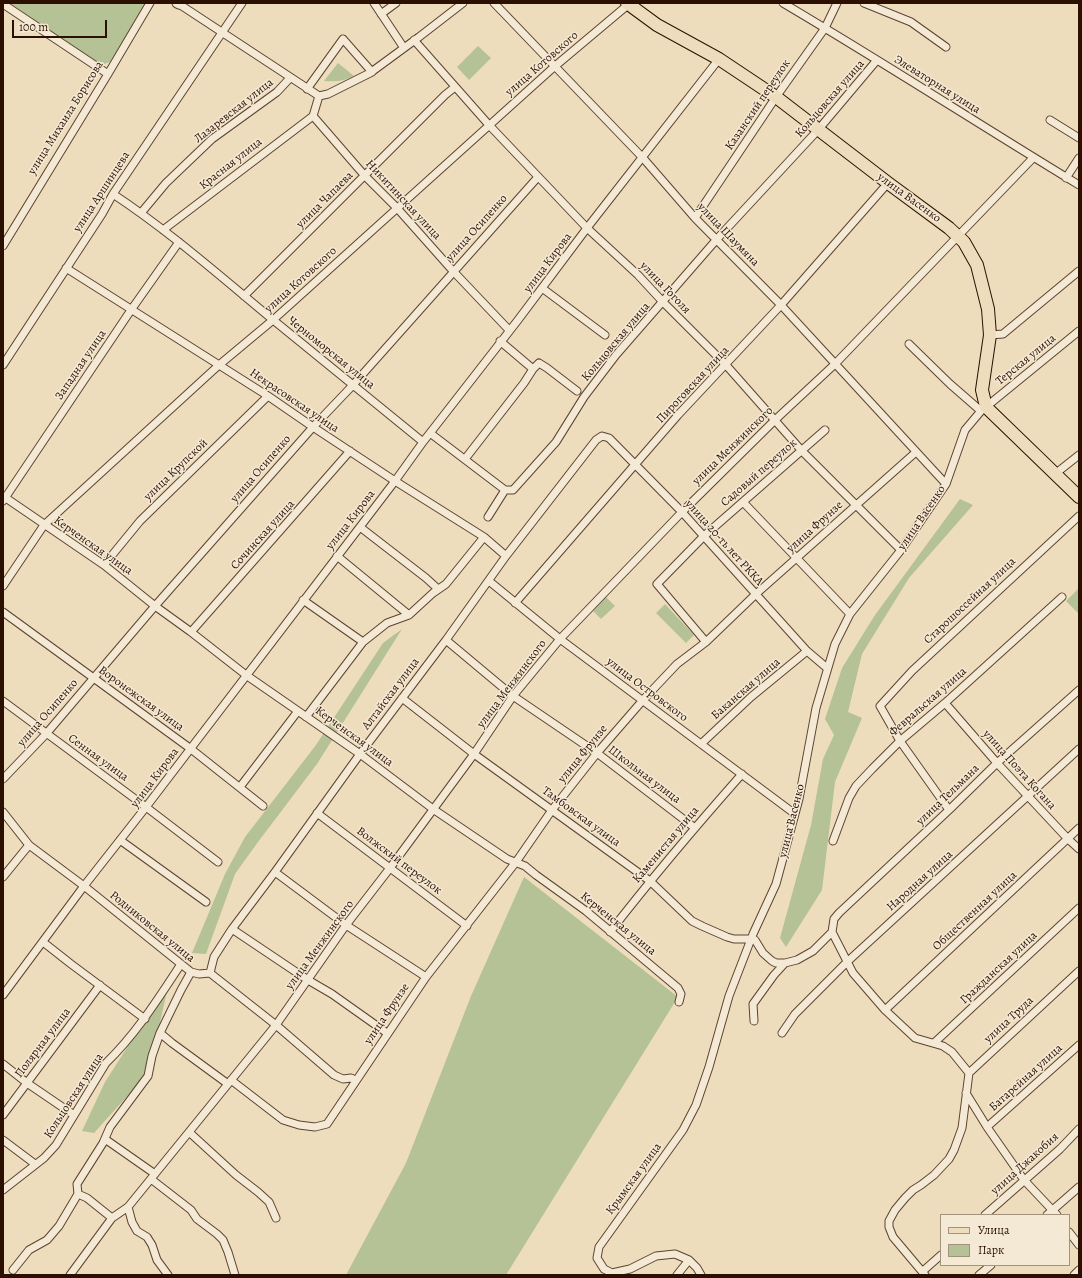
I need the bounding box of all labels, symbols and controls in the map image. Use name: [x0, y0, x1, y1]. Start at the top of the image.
scale bar: [14, 12, 109, 38]
text: 100 m: [19, 19, 48, 35]
street label: улица Котовского: [503, 28, 581, 100]
street label: Элеваторная улица: [891, 53, 983, 117]
street label: Казанский переулок: [722, 57, 794, 153]
street label: Кольцовская улица: [792, 57, 868, 141]
street label: улица Михаила Борисова: [25, 59, 107, 177]
street label: Лазаревская улица: [191, 76, 277, 146]
street label: Красная улица: [197, 135, 265, 193]
street label: улица Аршинцева: [71, 149, 133, 235]
street label: Никитинская улица: [362, 157, 444, 243]
street label: улица Чапаева: [294, 169, 356, 231]
street label: улица Васенко: [874, 170, 944, 226]
street label: улица Осипенко: [443, 192, 511, 264]
street label: улица Шаумяна: [694, 200, 762, 270]
street label: улица Кирова: [521, 230, 575, 296]
street label: улица Котовского: [262, 244, 340, 316]
street label: улица Гоголя: [637, 259, 693, 317]
street label: Кольцовская улица: [579, 300, 653, 384]
street label: Черноморская улица: [285, 314, 377, 392]
street label: Западная улица: [52, 327, 110, 403]
street label: Терская улица: [993, 331, 1059, 389]
street label: Пироговская улица: [654, 343, 732, 427]
street label: Некрасовская улица: [247, 366, 341, 436]
street label: улица Менжинского: [690, 404, 776, 488]
street label: улица Осипенко: [228, 432, 294, 506]
street label: улица Крупской: [141, 436, 211, 504]
street label: Садовый переулок: [718, 436, 800, 510]
street label: улица Васенко: [895, 483, 949, 553]
street label: улица Кирова: [323, 487, 379, 553]
street label: Сочинская улица: [228, 497, 298, 573]
street label: улица 20-ть лет РККА: [682, 497, 766, 589]
street label: улица Фрунзе: [784, 498, 846, 556]
street label: Керченская улица: [51, 513, 135, 579]
street label: Старошоссейная улица: [921, 555, 1019, 647]
street label: улица Менжинского: [474, 637, 550, 731]
street label: Алтайская улица: [359, 655, 423, 733]
street label: улица Островского: [603, 655, 691, 725]
street label: Баканская улица: [709, 655, 783, 723]
street label: Воронежская улица: [95, 663, 187, 735]
street label: Февральская улица: [886, 664, 970, 740]
street label: улица Осипенко: [15, 676, 81, 750]
street label: Керченская улица: [312, 704, 396, 770]
street label: улица Фрунзе: [555, 722, 611, 786]
street label: улица Поэта Когана: [979, 727, 1059, 813]
street label: Сенная улица: [65, 731, 131, 785]
street label: Школьная улица: [605, 743, 683, 807]
street label: улица Кирова: [128, 745, 182, 811]
street label: улица Тельмана: [914, 761, 982, 829]
street label: улица Васенко: [776, 783, 808, 859]
street label: Тамбовская улица: [539, 784, 623, 850]
street label: Каменистая улица: [630, 804, 702, 886]
street label: Волжский переулок: [353, 824, 445, 898]
street label: Народная улица: [884, 848, 956, 914]
street label: Общественная улица: [930, 868, 1020, 954]
street label: Родниковская улица: [107, 888, 197, 966]
street label: Керченская улица: [577, 889, 659, 959]
street label: улица Менжинского: [283, 898, 357, 992]
street label: Гражданская улица: [957, 929, 1041, 1007]
street label: улица Фрунзе: [361, 981, 413, 1047]
street label: улица Труда: [981, 994, 1037, 1046]
street label: Полярная улица: [12, 1005, 74, 1081]
street label: Батарейная улица: [986, 1041, 1066, 1115]
street label: Кольцовская улица: [41, 1051, 107, 1141]
street label: улица Джакобия: [988, 1130, 1062, 1198]
street label: Крымская улица: [603, 1140, 665, 1218]
legend: [940, 1214, 1070, 1266]
text: Улица: [978, 1222, 1009, 1238]
text: Парк: [978, 1242, 1004, 1258]

